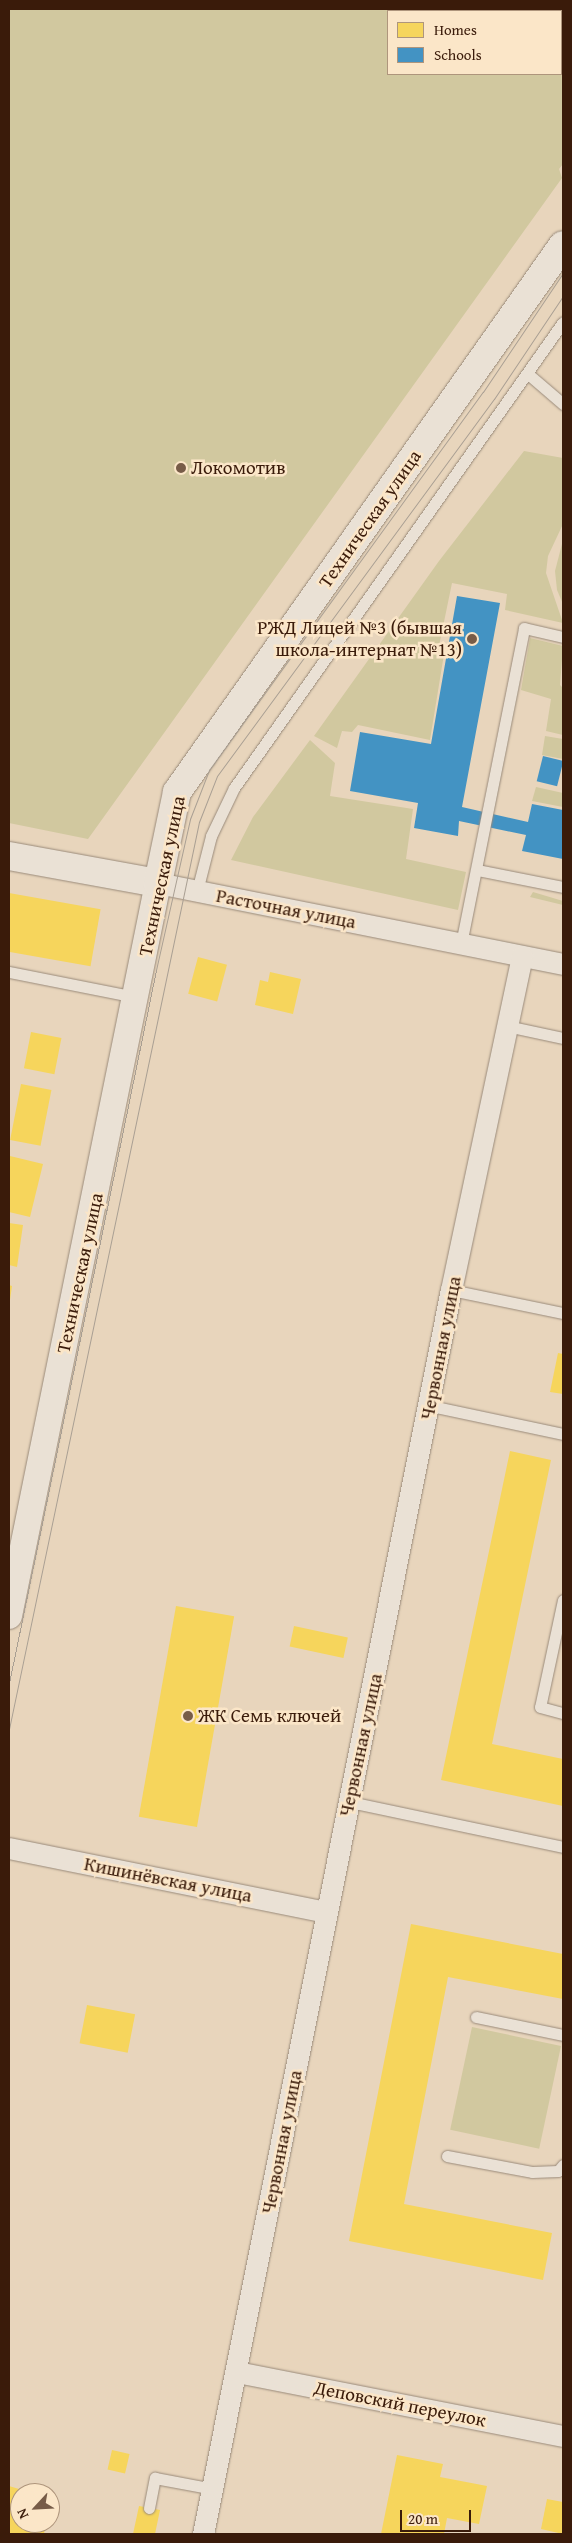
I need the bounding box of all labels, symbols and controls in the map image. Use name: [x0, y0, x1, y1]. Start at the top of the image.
legend: [387, 10, 562, 75]
text: Homes: [434, 19, 477, 40]
text: Schools: [434, 44, 482, 65]
street label: Техническая улица: [314, 446, 426, 592]
place label: Локомотив: [191, 457, 285, 479]
marker: Локомотив: [175, 462, 187, 474]
place label: РЖД Лицей №3 (бывшая школа-интернат №13): [257, 617, 462, 661]
marker: РЖД Лицей №3 (бывшая школа-интернат №13): [466, 633, 478, 645]
street label: Техническая улица: [134, 794, 190, 958]
street label: Расточная улица: [214, 884, 358, 934]
street label: Техническая улица: [52, 1191, 108, 1355]
street label: Червонная улица: [416, 1274, 466, 1422]
street label: Червонная улица: [335, 1671, 387, 1819]
place label: ЖК Семь ключей: [198, 1705, 341, 1727]
marker: ЖК Семь ключей: [182, 1710, 194, 1722]
street label: Кишинёвская улица: [82, 1853, 254, 1907]
street label: Червонная улица: [257, 2068, 307, 2216]
street label: Деповский переулок: [312, 2376, 488, 2432]
north arrow: [10, 2483, 60, 2533]
scale bar: [402, 2500, 473, 2532]
text: N: [11, 2505, 33, 2522]
text: 20 m: [408, 2508, 438, 2529]

